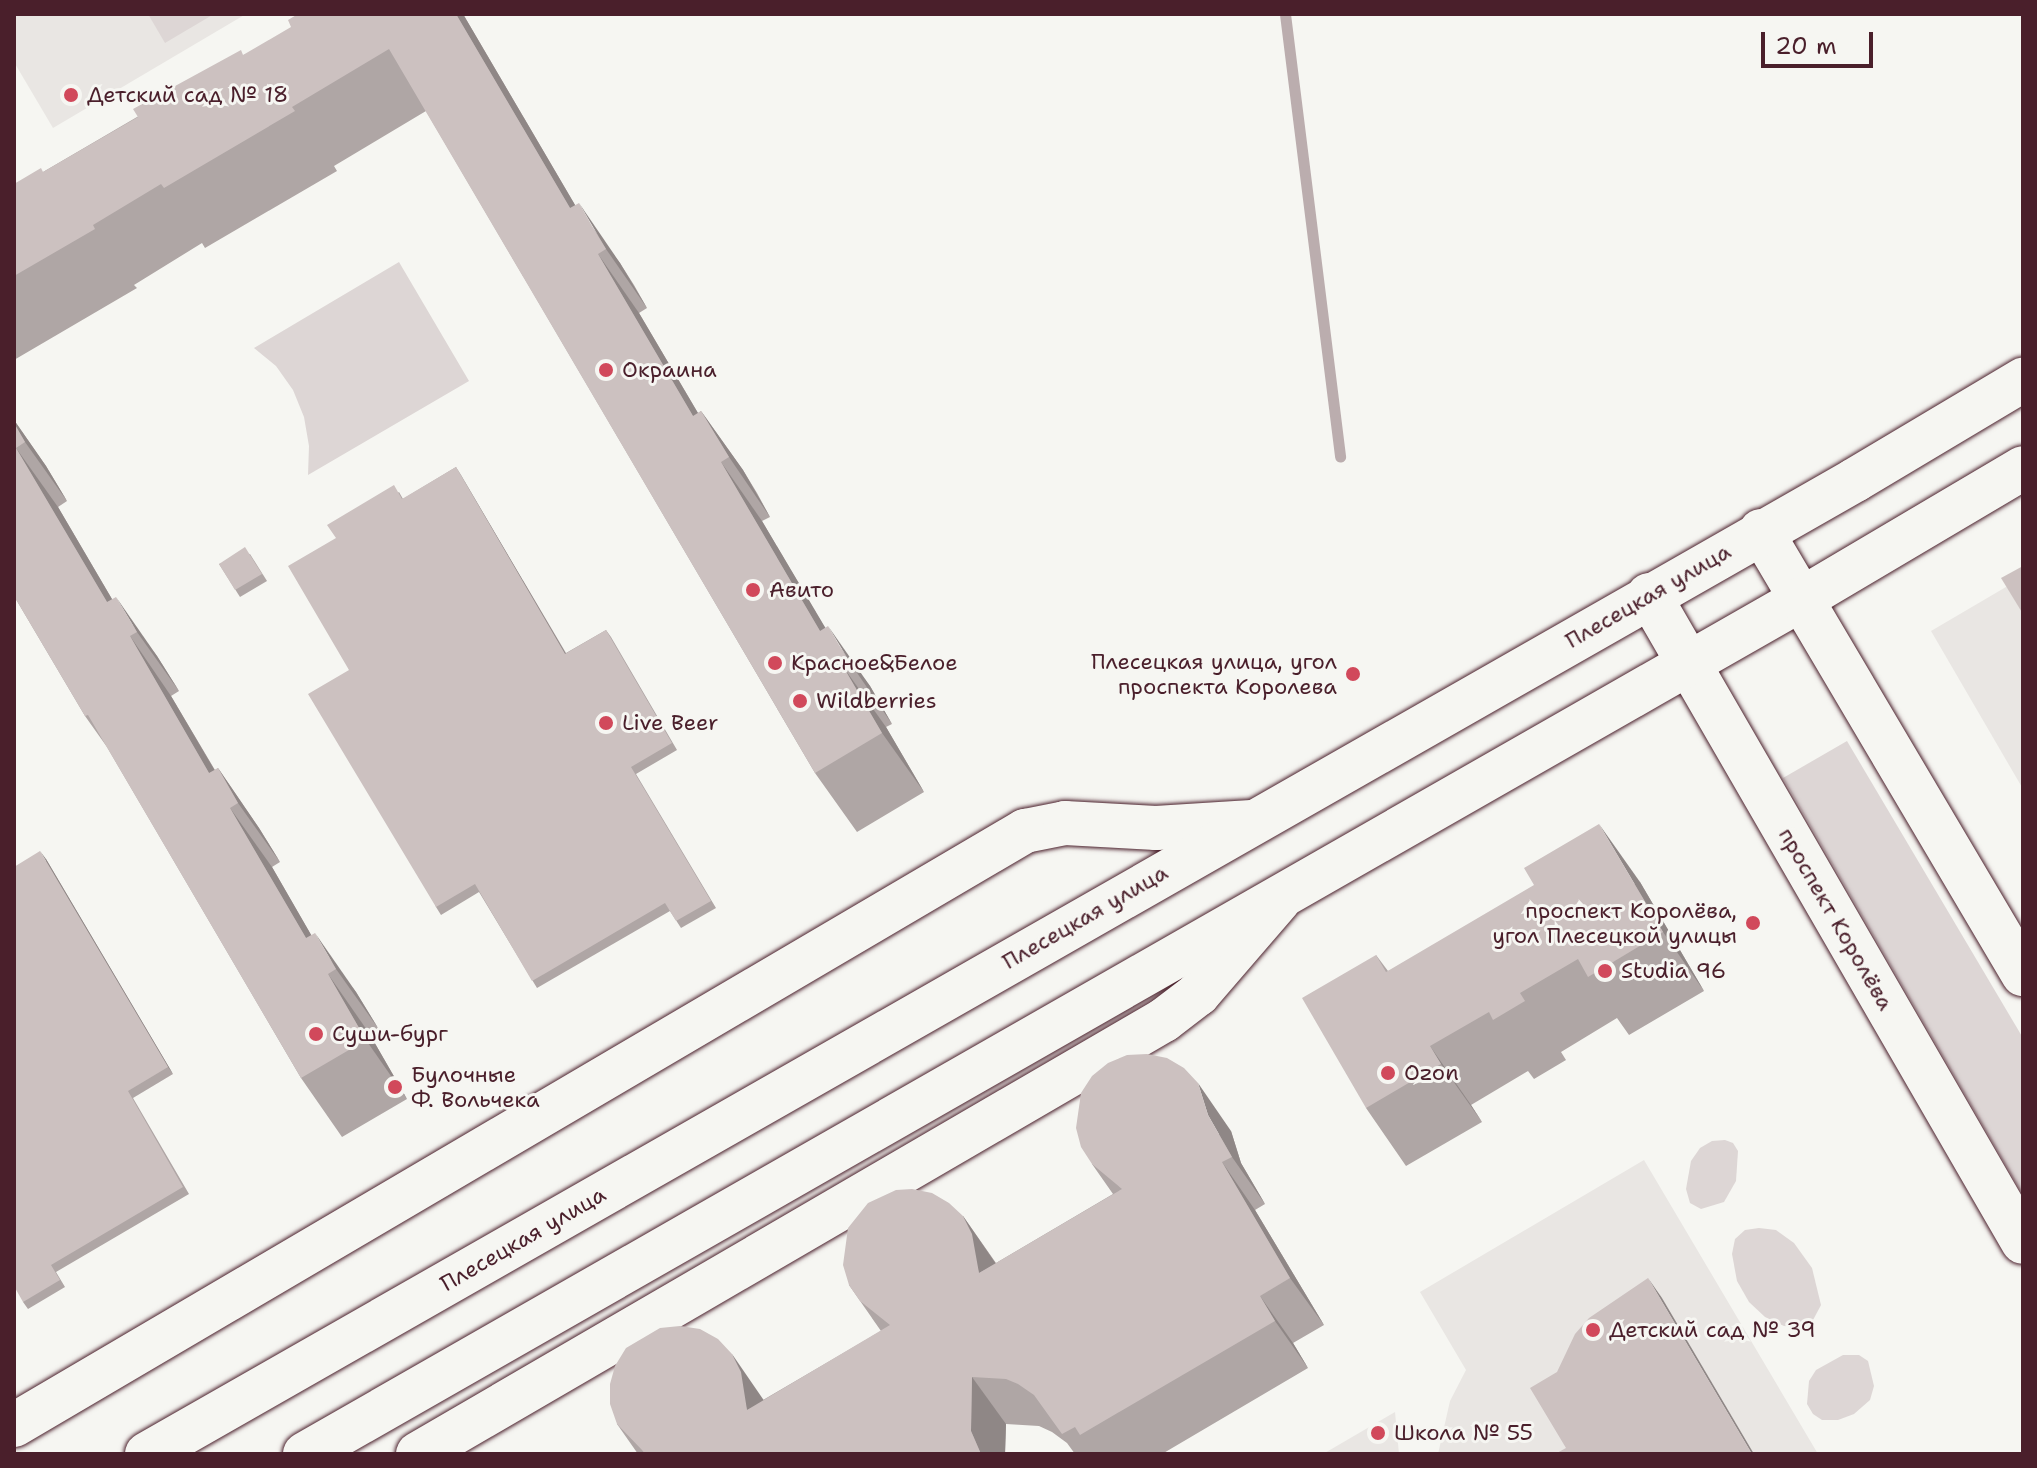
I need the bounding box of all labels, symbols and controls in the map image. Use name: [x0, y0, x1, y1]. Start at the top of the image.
scale bar: [1765, 16, 1877, 66]
text: 20 m: [1775, 30, 1837, 62]
place label: Детский сад № 18: [87, 82, 288, 108]
marker: Детский сад № 18: [62, 86, 80, 104]
place label: Окраина: [622, 357, 717, 383]
marker: Окраина: [597, 361, 615, 379]
street label: Плесецкая улица: [1561, 538, 1735, 654]
place label: Авито: [769, 577, 834, 603]
marker: Авито: [744, 581, 762, 599]
place label: Плесецкая улица, угол проспекта Королева: [1091, 648, 1337, 700]
place label: Красное&Белое: [791, 650, 958, 676]
marker: Красное&Белое: [766, 654, 784, 672]
marker: Плесецкая улица, угол проспекта Королева: [1344, 665, 1362, 683]
place label: Wildberries: [816, 688, 937, 714]
marker: Wildberries: [791, 692, 809, 710]
place label: Live Beer: [622, 710, 718, 736]
marker: Live Beer: [597, 714, 615, 732]
street label: проспект Королёва: [1773, 823, 1899, 1015]
street label: Плесецкая улица: [998, 859, 1172, 975]
place label: проспект Королёва, угол Плесецкой улицы: [1492, 897, 1737, 948]
marker: проспект Королёва, угол Плесецкой улицы: [1744, 914, 1762, 932]
place label: Studia 96: [1621, 958, 1726, 984]
marker: Studia 96: [1596, 962, 1614, 980]
place label: Суши-бург: [332, 1021, 448, 1047]
marker: Суши-бург: [307, 1025, 325, 1043]
place label: Ozon: [1404, 1060, 1459, 1086]
place label: Булочные Ф. Вольчека: [411, 1061, 540, 1112]
marker: Ozon: [1379, 1064, 1397, 1082]
marker: Булочные Ф. Вольчека: [386, 1078, 404, 1096]
street label: Плесецкая улица: [436, 1181, 610, 1297]
place label: Детский сад № 39: [1609, 1317, 1816, 1343]
marker: Детский сад № 39: [1584, 1321, 1602, 1339]
place label: Школа № 55: [1394, 1420, 1533, 1446]
marker: Школа № 55: [1369, 1424, 1387, 1442]

